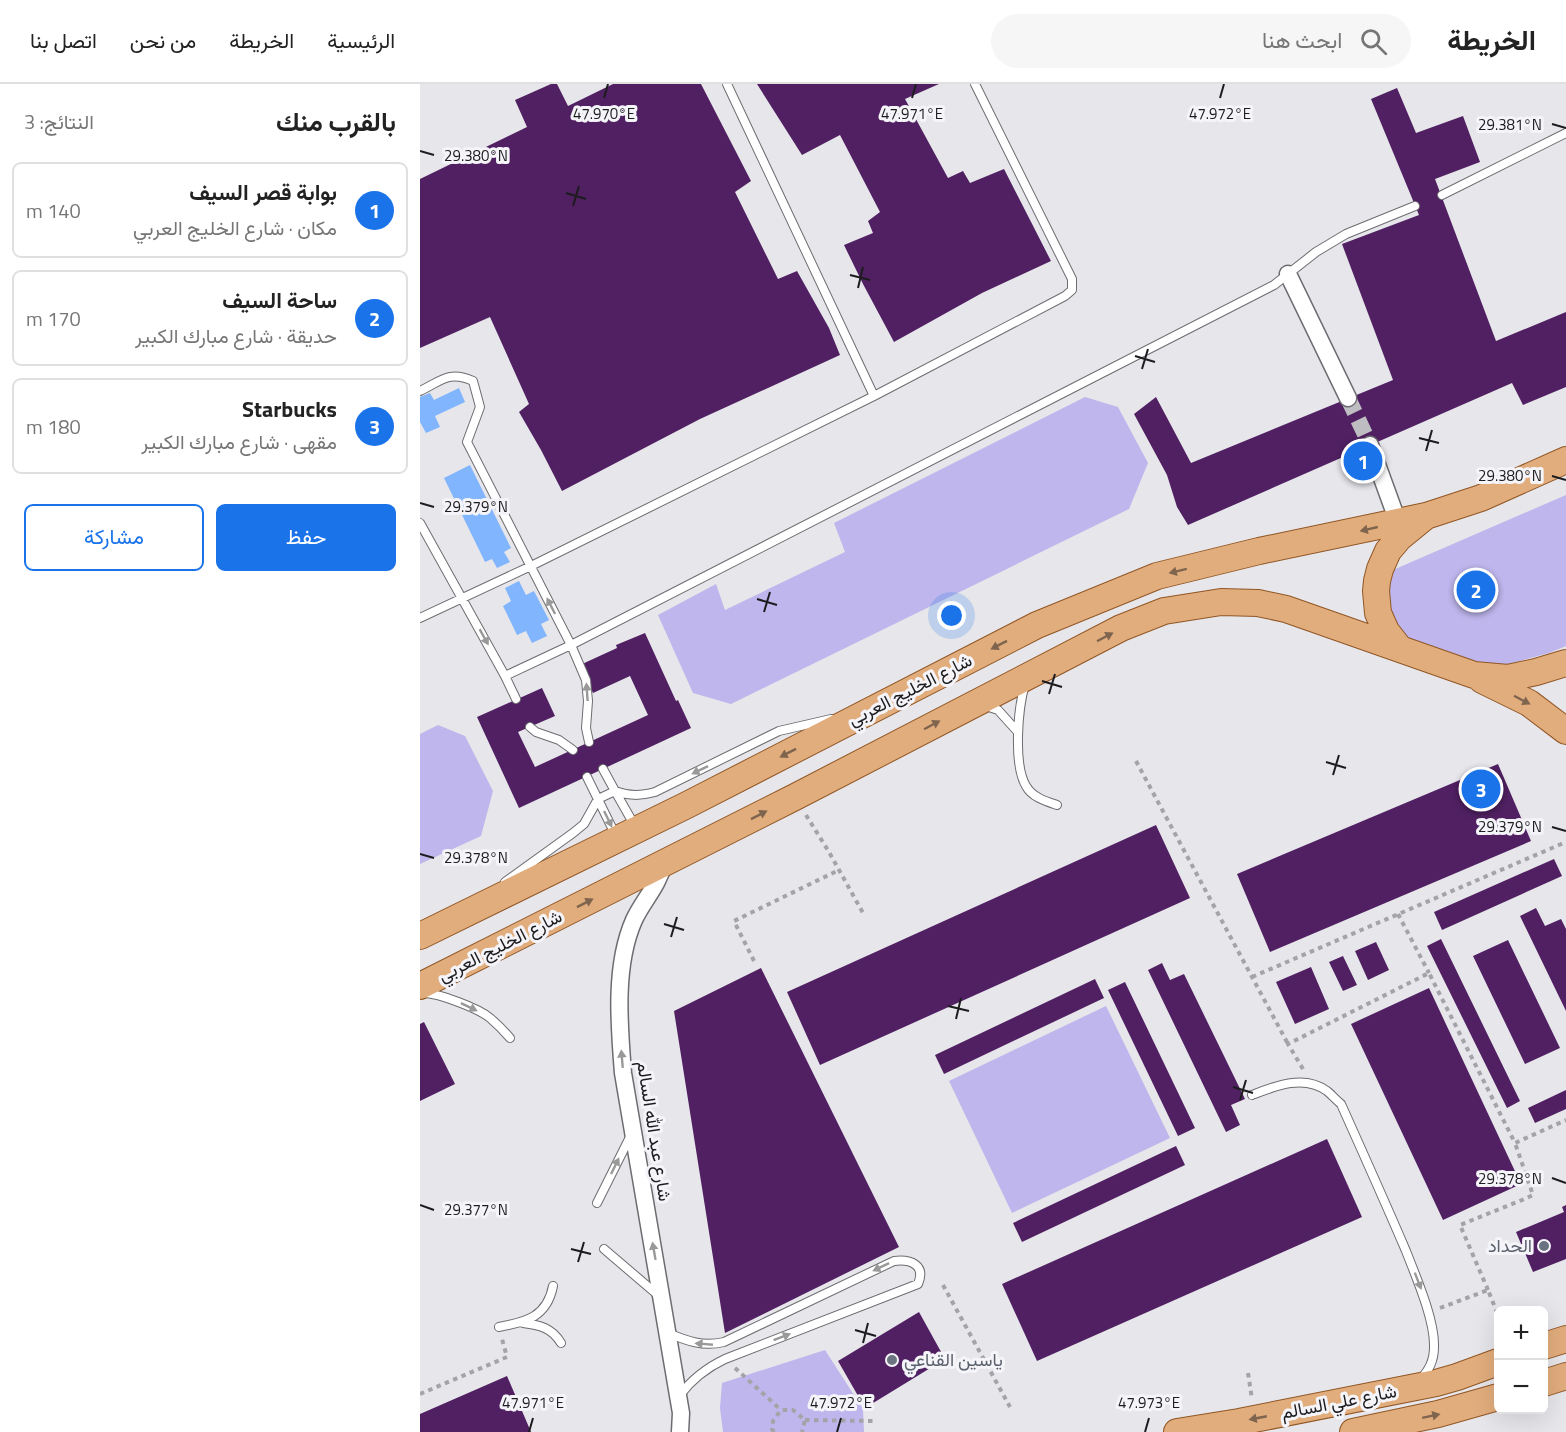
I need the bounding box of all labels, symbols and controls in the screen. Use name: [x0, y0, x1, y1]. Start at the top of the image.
search box: [991, 14, 1411, 68]
text: الخريطة: [1447, 18, 1536, 61]
text: ابحث هنا: [1262, 23, 1342, 57]
text: اتصل بنا: [30, 24, 97, 56]
text: من نحن: [130, 24, 196, 56]
text: الخريطة: [229, 24, 294, 56]
text: الرئيسية: [327, 24, 395, 56]
icon: search: [1357, 25, 1390, 58]
text: بالقرب منك: [276, 102, 396, 141]
text: 47.970°E: [573, 102, 635, 125]
text: 47.971°E: [881, 102, 943, 125]
text: 47.972°E: [1189, 102, 1251, 125]
text: النتائج: 3: [24, 106, 94, 137]
text: 29.381°N: [1478, 113, 1542, 136]
text: 29.380°N: [444, 144, 508, 167]
text: بوابة قصر السيف: [189, 175, 337, 209]
text: 140 m: [26, 195, 81, 226]
text: 1: [369, 195, 380, 226]
text: مكان · شارع الخليج العربي: [133, 212, 337, 243]
text: ساحة السيف: [222, 283, 337, 317]
text: 170 m: [26, 303, 81, 334]
text: 2: [369, 303, 380, 334]
text: حديقة · شارع مبارك الكبير: [135, 320, 337, 351]
text: Starbucks: [242, 392, 337, 426]
text: 180 m: [26, 411, 81, 442]
text: 3: [369, 411, 380, 442]
text: مقهى · شارع مبارك الكبير: [141, 426, 337, 457]
pin: 1: [1344, 438, 1382, 484]
text: 29.380°N: [1478, 464, 1542, 487]
text: 29.379°N: [444, 495, 508, 518]
button: مشاركة: [24, 504, 204, 571]
button: حفظ: [216, 504, 396, 571]
one-way arrow: [1359, 525, 1378, 534]
one-way arrow: [1169, 566, 1188, 576]
pin: 2: [1456, 568, 1496, 612]
one-way arrow: [546, 597, 556, 614]
your location: [937, 601, 966, 630]
one-way arrow: [479, 629, 489, 646]
one-way arrow: [1097, 632, 1114, 641]
one-way arrow: [990, 640, 1007, 650]
street label: شارع الخليج العربي: [843, 647, 977, 734]
one-way arrow: [582, 683, 592, 702]
one-way arrow: [1514, 695, 1531, 705]
one-way arrow: [924, 720, 941, 730]
one-way arrow: [779, 748, 796, 758]
one-way arrow: [691, 766, 708, 775]
pin: 3: [1462, 766, 1500, 812]
one-way arrow: [602, 810, 612, 828]
one-way arrow: [750, 810, 767, 820]
text: 29.379°N: [1478, 815, 1542, 838]
text: 29.378°N: [444, 846, 508, 869]
one-way arrow: [576, 898, 593, 908]
street label: شارع الخليج العربي: [433, 903, 567, 990]
one-way arrow: [461, 1003, 478, 1012]
one-way arrow: [617, 1049, 627, 1068]
street label: شارع عبد الله السالم: [630, 1059, 679, 1203]
one-way arrow: [611, 1158, 620, 1175]
text: 29.378°N: [1478, 1167, 1542, 1190]
text: 29.377°N: [444, 1198, 508, 1221]
place label: الحداد: [1488, 1232, 1532, 1259]
marker: الحداد: [1537, 1239, 1551, 1253]
one-way arrow: [649, 1242, 658, 1261]
one-way arrow: [873, 1263, 890, 1272]
one-way arrow: [1413, 1273, 1423, 1291]
map controls: [1494, 1306, 1548, 1414]
button: +: [1494, 1306, 1548, 1360]
one-way arrow: [773, 1332, 791, 1341]
one-way arrow: [694, 1339, 713, 1349]
place label: ياسين القناعي: [904, 1346, 1003, 1375]
marker: ياسين القناعي: [885, 1353, 899, 1367]
button: −: [1494, 1360, 1548, 1414]
street label: شارع علي السالم: [1279, 1377, 1399, 1428]
text: 47.971°E: [502, 1391, 564, 1414]
text: 47.972°E: [810, 1391, 872, 1414]
text: 47.973°E: [1118, 1391, 1180, 1414]
one-way arrow: [1421, 1410, 1440, 1420]
one-way arrow: [1248, 1414, 1267, 1423]

